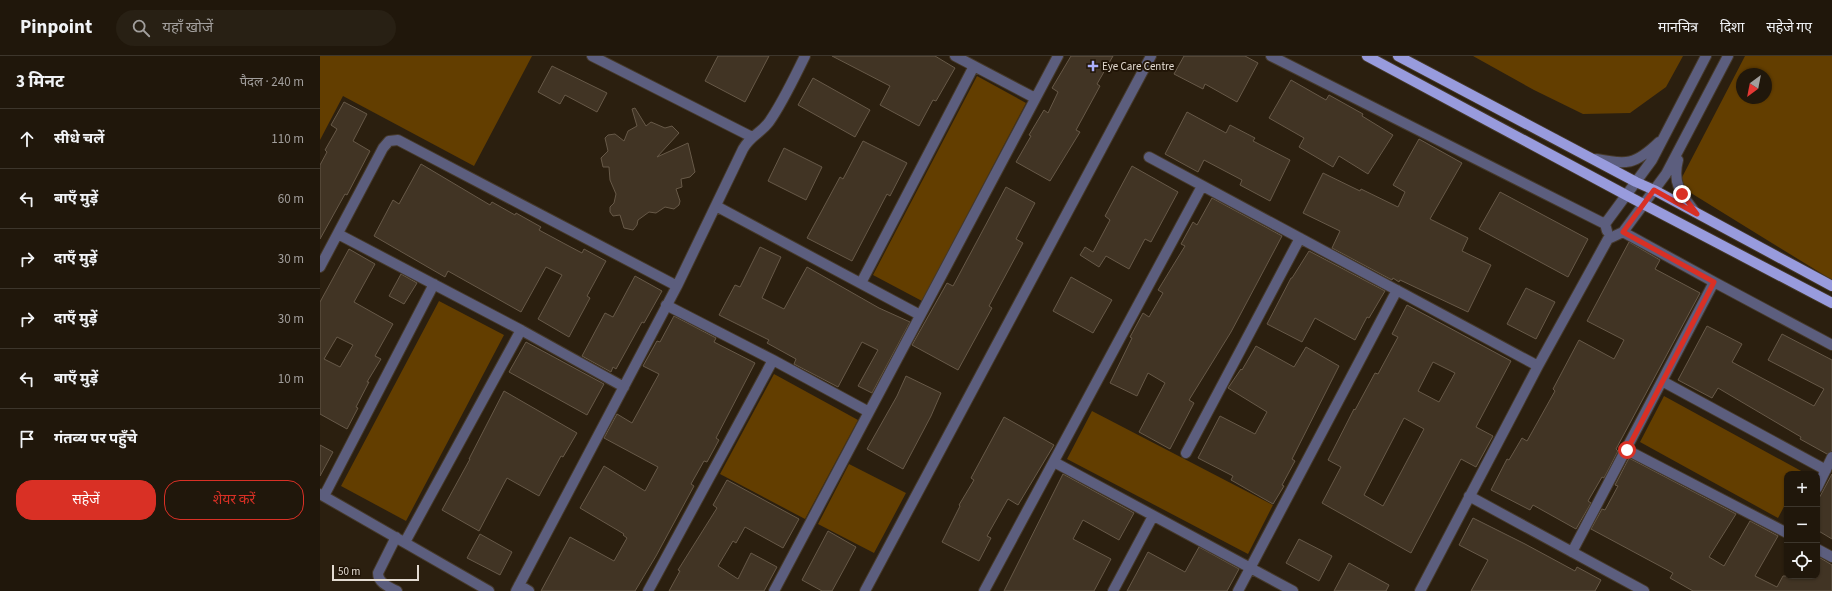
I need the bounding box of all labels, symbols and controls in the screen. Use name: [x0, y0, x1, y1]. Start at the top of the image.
search box: [116, 10, 396, 46]
text: Pinpoint: [20, 14, 92, 41]
icon: search: [130, 17, 152, 39]
text: यहाँ खोजें: [162, 17, 213, 38]
text: मानचित्र: [1658, 18, 1698, 38]
text: दिशा: [1720, 18, 1744, 38]
text: सहेजे गए: [1766, 18, 1812, 38]
place label: Eye Care Centre: [1102, 59, 1175, 74]
marker: Eye Care Centre: [1087, 60, 1099, 72]
north arrow: [1736, 68, 1772, 104]
text: 3 मिनट: [16, 70, 64, 94]
text: पैदल · 240 m: [240, 73, 304, 91]
icon: ahead: [16, 128, 38, 150]
text: सीधे चलें: [54, 128, 104, 149]
text: 110 m: [271, 130, 304, 148]
route end: [1673, 185, 1691, 203]
icon: left: [16, 188, 38, 210]
text: बाएँ मुड़ें: [54, 188, 98, 209]
text: 60 m: [278, 190, 304, 208]
icon: right: [16, 248, 38, 270]
text: दाएँ मुड़ें: [54, 248, 97, 269]
text: 30 m: [278, 250, 304, 268]
icon: right: [16, 308, 38, 330]
text: दाएँ मुड़ें: [54, 308, 97, 329]
text: 30 m: [278, 310, 304, 328]
icon: left: [16, 368, 38, 390]
text: बाएँ मुड़ें: [54, 368, 98, 389]
text: 10 m: [278, 370, 304, 388]
icon: arrive: [16, 428, 38, 450]
text: गंतव्य पर पहुँचे: [54, 428, 137, 449]
route start: [1618, 441, 1636, 459]
map controls: [1784, 471, 1820, 579]
button: +: [1784, 471, 1820, 507]
button: सहेजें: [16, 480, 156, 520]
button: शेयर करें: [164, 480, 304, 520]
button: −: [1784, 507, 1820, 543]
button: locate: [1784, 543, 1820, 579]
scale bar: [332, 563, 419, 582]
text: 50 m: [338, 564, 360, 579]

